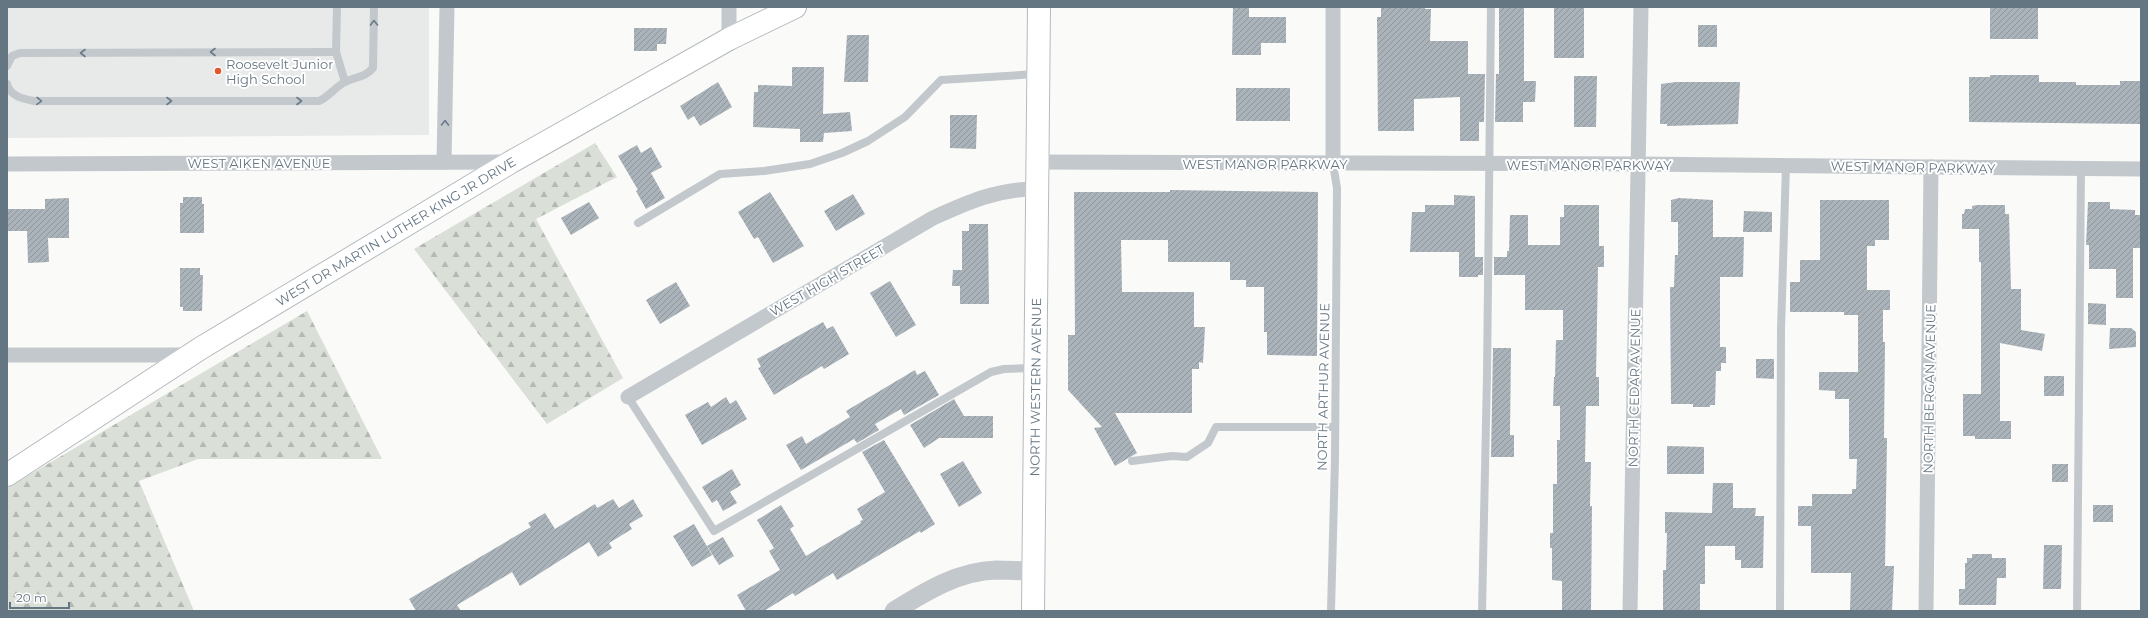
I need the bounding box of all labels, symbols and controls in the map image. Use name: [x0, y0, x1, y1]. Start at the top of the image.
one-way arrow: [370, 20, 378, 26]
one-way arrow: [210, 48, 216, 56]
one-way arrow: [80, 49, 86, 57]
place label: Roosevelt Junior High School: [226, 56, 333, 87]
marker: Roosevelt Junior High School: [213, 66, 223, 76]
one-way arrow: [36, 97, 42, 105]
one-way arrow: [166, 97, 172, 105]
one-way arrow: [296, 97, 302, 105]
one-way arrow: [441, 120, 449, 126]
street label: WEST DR MARTIN LUTHER KING JR DRIVE: [273, 153, 519, 309]
street label: WEST AIKEN AVENUE: [188, 155, 330, 171]
street label: WEST MANOR PARKWAY: [1183, 156, 1348, 172]
street label: WEST MANOR PARKWAY: [1507, 157, 1672, 173]
street label: WEST MANOR PARKWAY: [1830, 158, 1996, 176]
street label: WEST HIGH STREET: [767, 240, 888, 319]
street label: NORTH WESTERN AVENUE: [1026, 298, 1044, 476]
street label: NORTH ARTHUR AVENUE: [1314, 303, 1332, 471]
street label: NORTH BERGAN AVENUE: [1920, 304, 1938, 474]
street label: NORTH CEDAR AVENUE: [1625, 308, 1643, 468]
scale bar: [10, 584, 69, 610]
text: 20 m: [16, 590, 47, 605]

